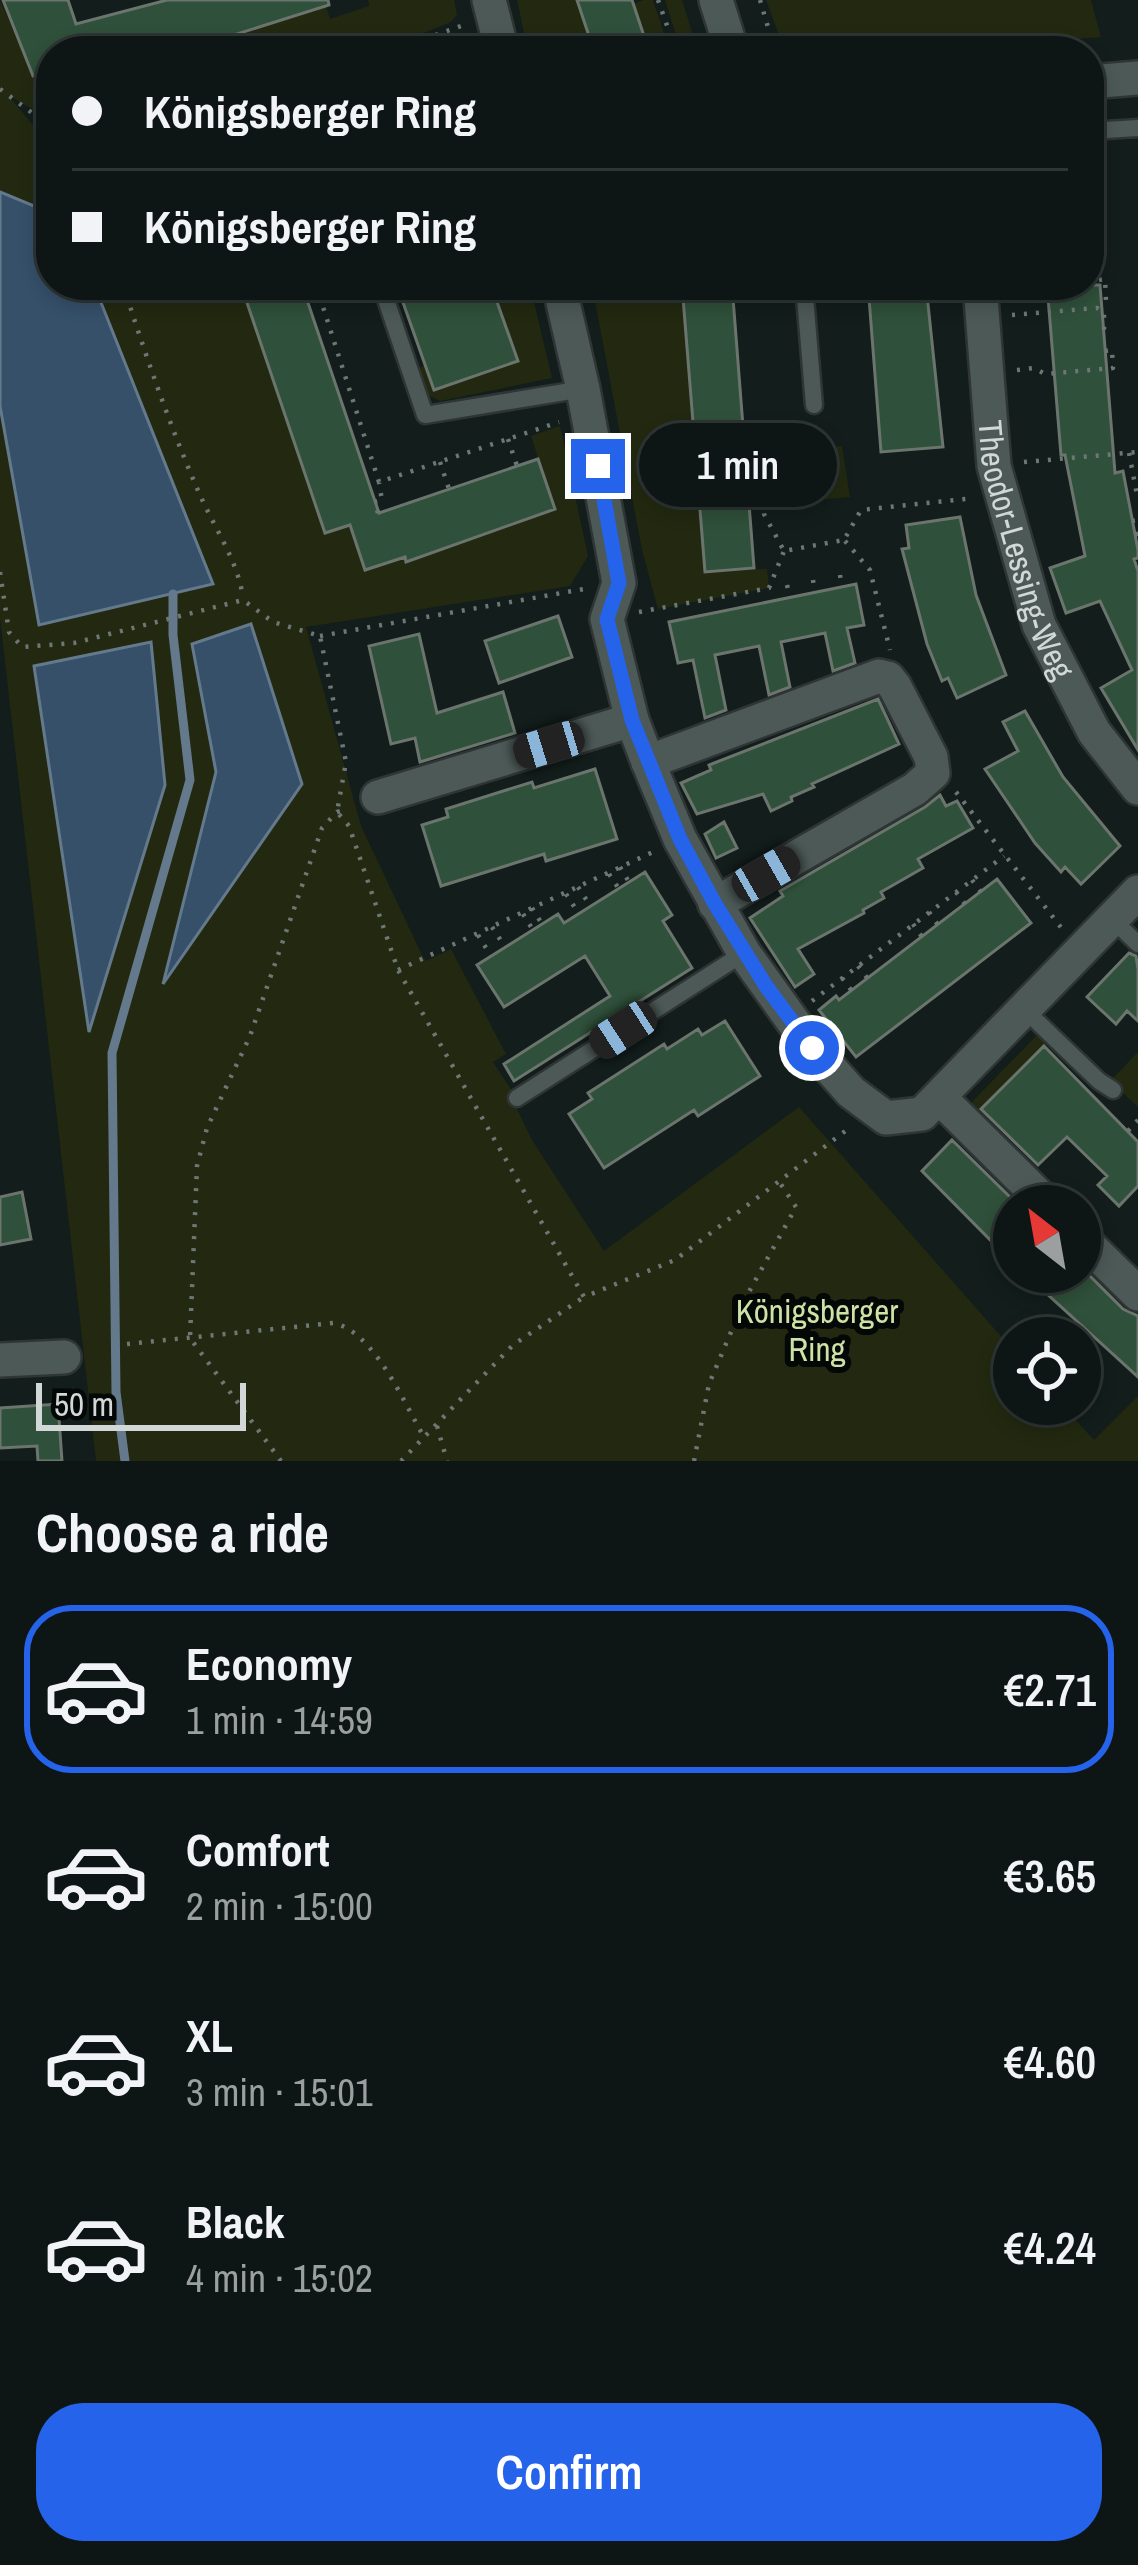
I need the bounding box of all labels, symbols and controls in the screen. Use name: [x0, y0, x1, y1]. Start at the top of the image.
text: Königsberger Ring: [144, 81, 476, 142]
text: Königsberger Ring: [144, 196, 476, 257]
street label: Theodor-Lessing-Weg: [969, 418, 1085, 686]
callout: 1 min: [640, 424, 838, 508]
route end: [571, 439, 625, 493]
text: 1 min: [697, 439, 779, 491]
car: [509, 717, 589, 773]
car: [726, 840, 806, 908]
car: [583, 995, 663, 1065]
route start: [785, 1021, 839, 1075]
north arrow: [993, 1185, 1101, 1293]
map controls: [993, 1185, 1101, 1425]
park label: Königsberger Ring: [736, 1289, 898, 1371]
button: locate: [993, 1317, 1101, 1425]
scale bar: [36, 1377, 246, 1430]
text: 50 m: [54, 1382, 114, 1426]
text: Choose a ride: [36, 1496, 329, 1569]
text: Economy: [186, 1633, 352, 1694]
icon: car: [42, 1635, 150, 1743]
text: €2.71: [1004, 1659, 1096, 1720]
text: 1 min · 14:59: [186, 1694, 373, 1746]
text: Comfort: [186, 1819, 329, 1880]
icon: car: [42, 1821, 150, 1929]
text: €3.65: [1004, 1845, 1096, 1906]
text: 2 min · 15:00: [186, 1880, 373, 1932]
text: XL: [186, 2005, 233, 2066]
icon: car: [42, 2007, 150, 2115]
text: €4.60: [1004, 2031, 1096, 2092]
text: 3 min · 15:01: [186, 2066, 373, 2118]
text: Black: [186, 2191, 284, 2252]
icon: car: [42, 2193, 150, 2301]
text: €4.24: [1004, 2217, 1096, 2278]
text: 4 min · 15:02: [186, 2252, 373, 2304]
button: Confirm: [36, 2403, 1102, 2541]

